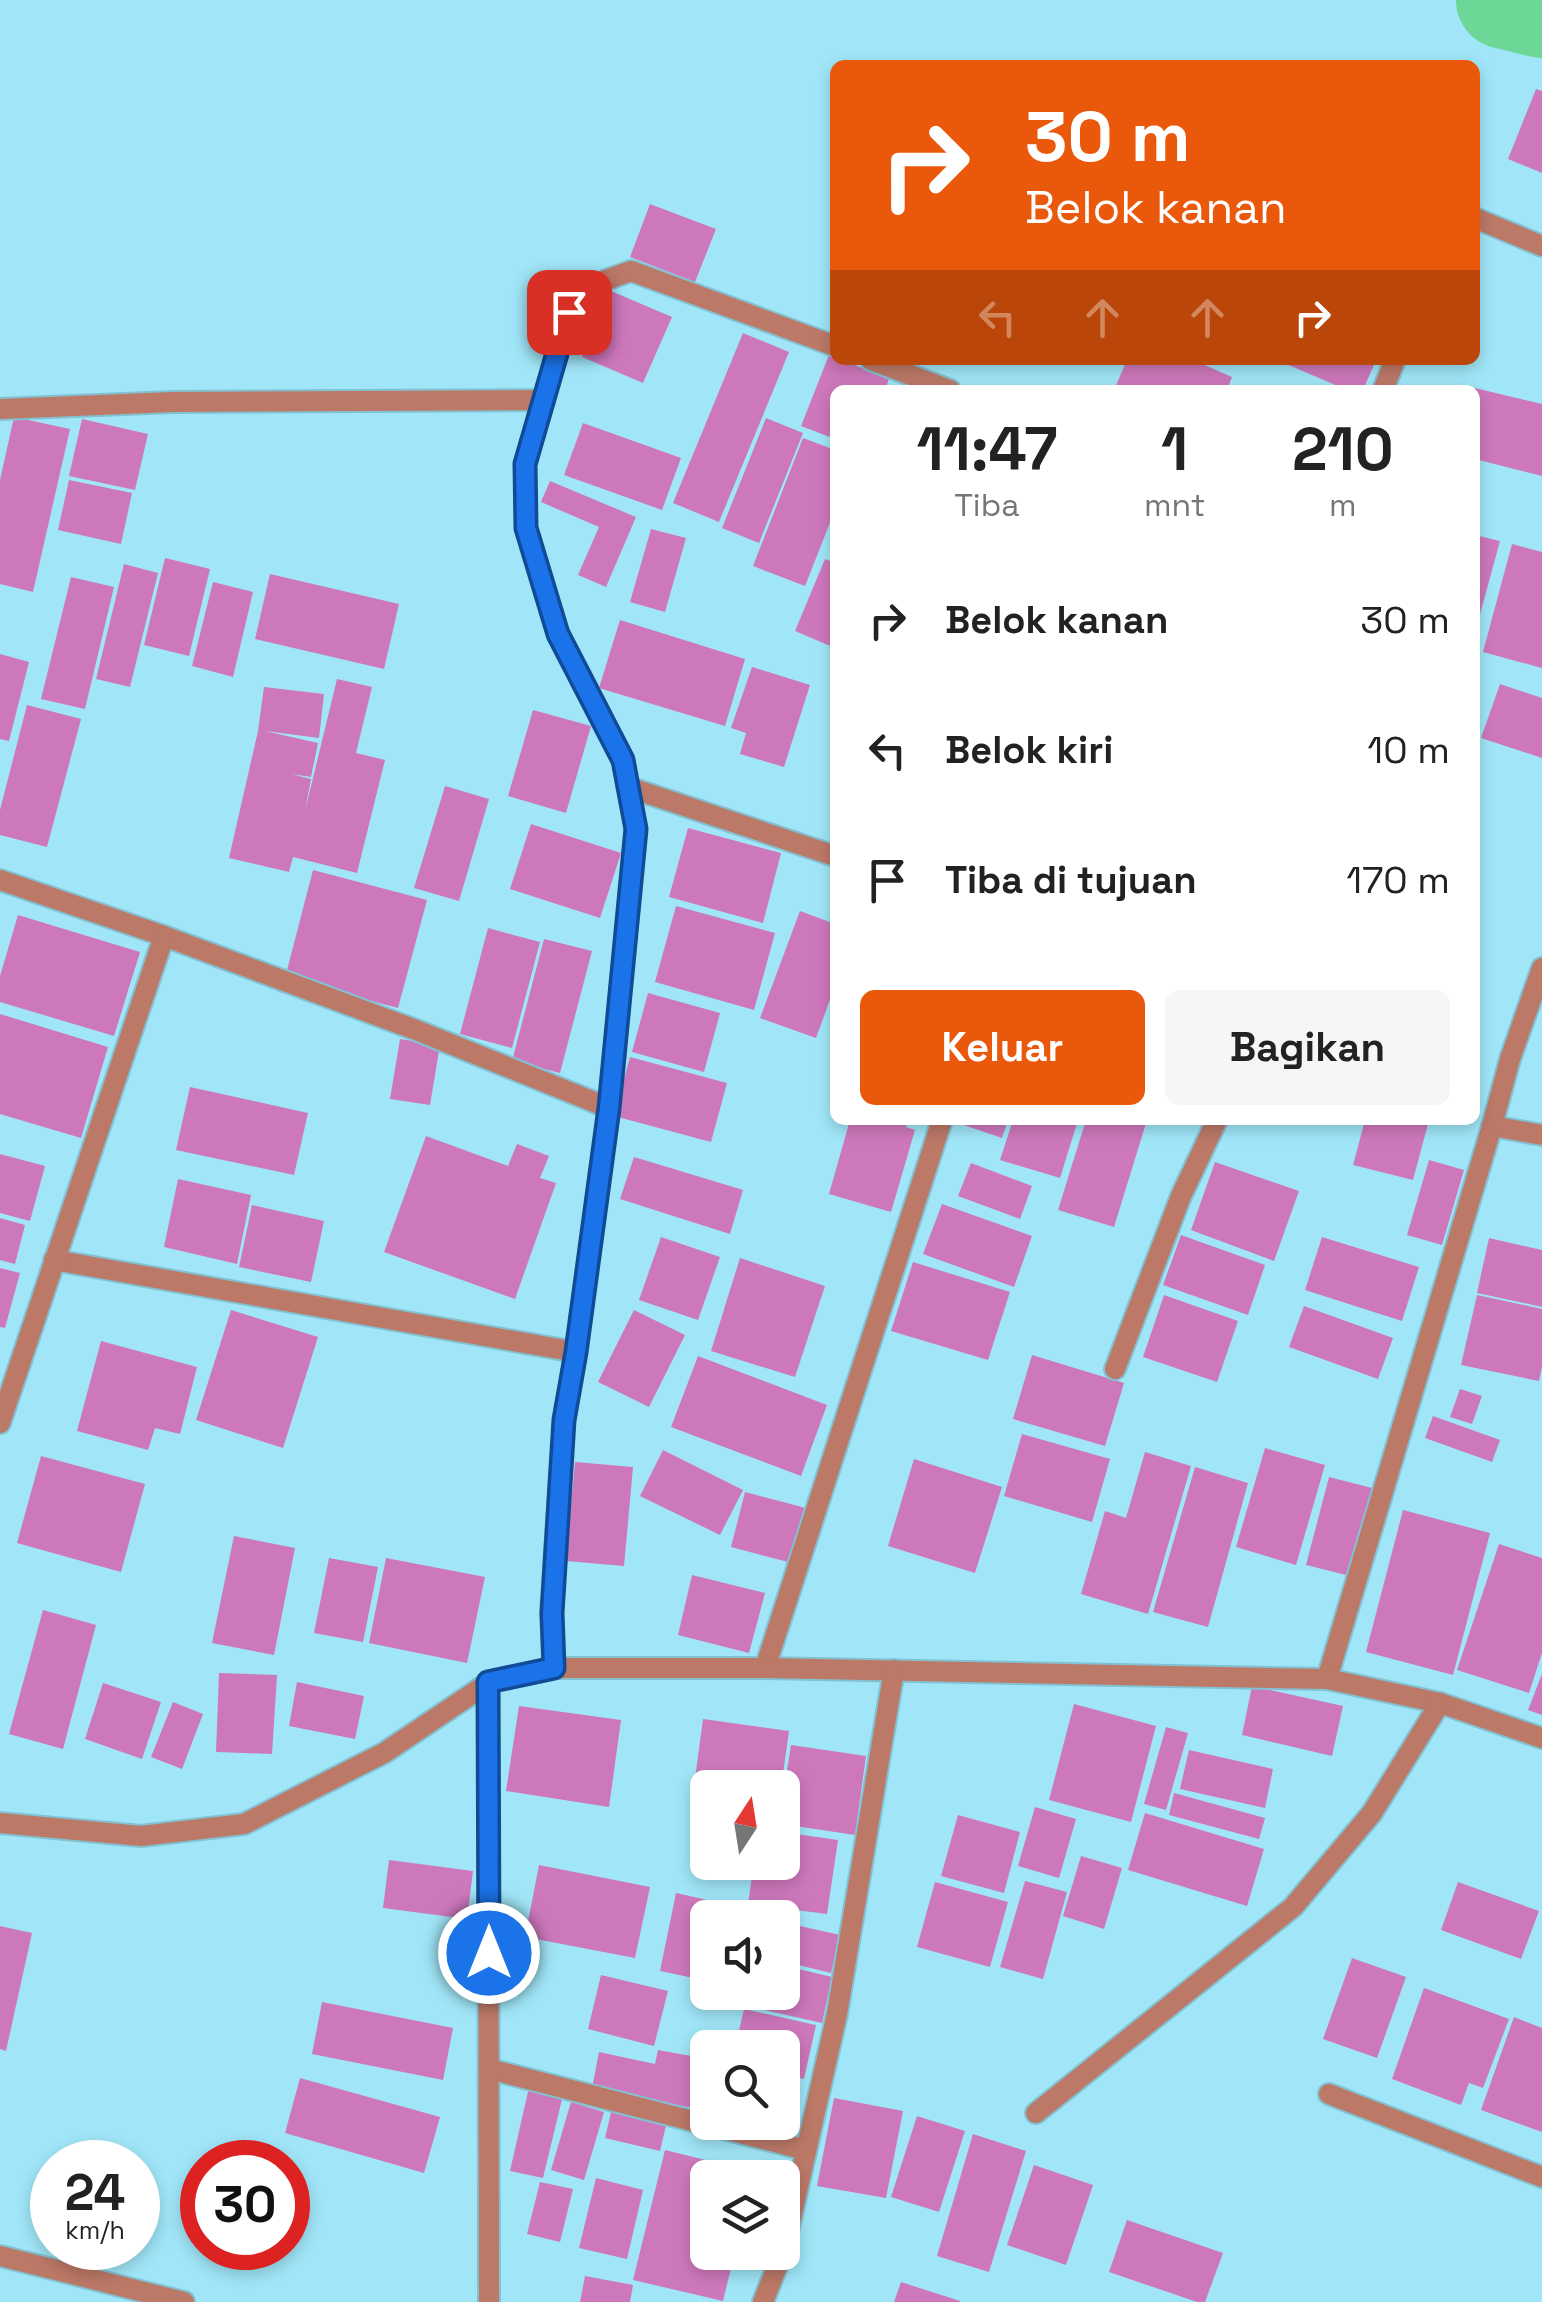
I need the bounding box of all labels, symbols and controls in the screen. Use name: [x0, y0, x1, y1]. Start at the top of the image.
text: 30 m: [1025, 92, 1190, 181]
icon: right: [860, 100, 990, 230]
text: Belok kanan: [1025, 179, 1287, 236]
pin: [527, 270, 612, 355]
icon: arrive: [542, 285, 597, 340]
icon: left: [970, 290, 1025, 345]
icon: ahead: [1075, 290, 1130, 345]
icon: ahead: [1180, 290, 1235, 345]
icon: right: [1285, 290, 1340, 345]
text: 11:47: [916, 411, 1057, 488]
text: 1: [1161, 411, 1188, 488]
text: 210: [1292, 411, 1394, 488]
text: Tiba: [954, 485, 1020, 525]
text: mnt: [1144, 485, 1205, 525]
text: m: [1329, 485, 1356, 525]
icon: right: [860, 593, 915, 648]
text: Belok kanan: [945, 596, 1168, 644]
text: 30 m: [1360, 596, 1450, 644]
icon: left: [860, 723, 915, 778]
text: Belok kiri: [945, 726, 1113, 774]
text: 10 m: [1367, 726, 1450, 774]
icon: arrive: [860, 853, 915, 908]
text: Tiba di tujuan: [945, 856, 1197, 904]
text: 170 m: [1346, 856, 1450, 904]
button: Keluar: [860, 990, 1145, 1105]
button: Bagikan: [1165, 990, 1450, 1105]
north arrow: [690, 1770, 800, 1880]
map controls: [690, 1770, 800, 2270]
button: sound: [690, 1900, 800, 2010]
position arrow: [437, 1901, 541, 2005]
button: search: [690, 2030, 800, 2140]
speed limit sign: 30: [180, 2140, 310, 2270]
button: layers: [690, 2160, 800, 2270]
text: 24: [65, 2161, 125, 2225]
text: km/h: [65, 2214, 125, 2246]

